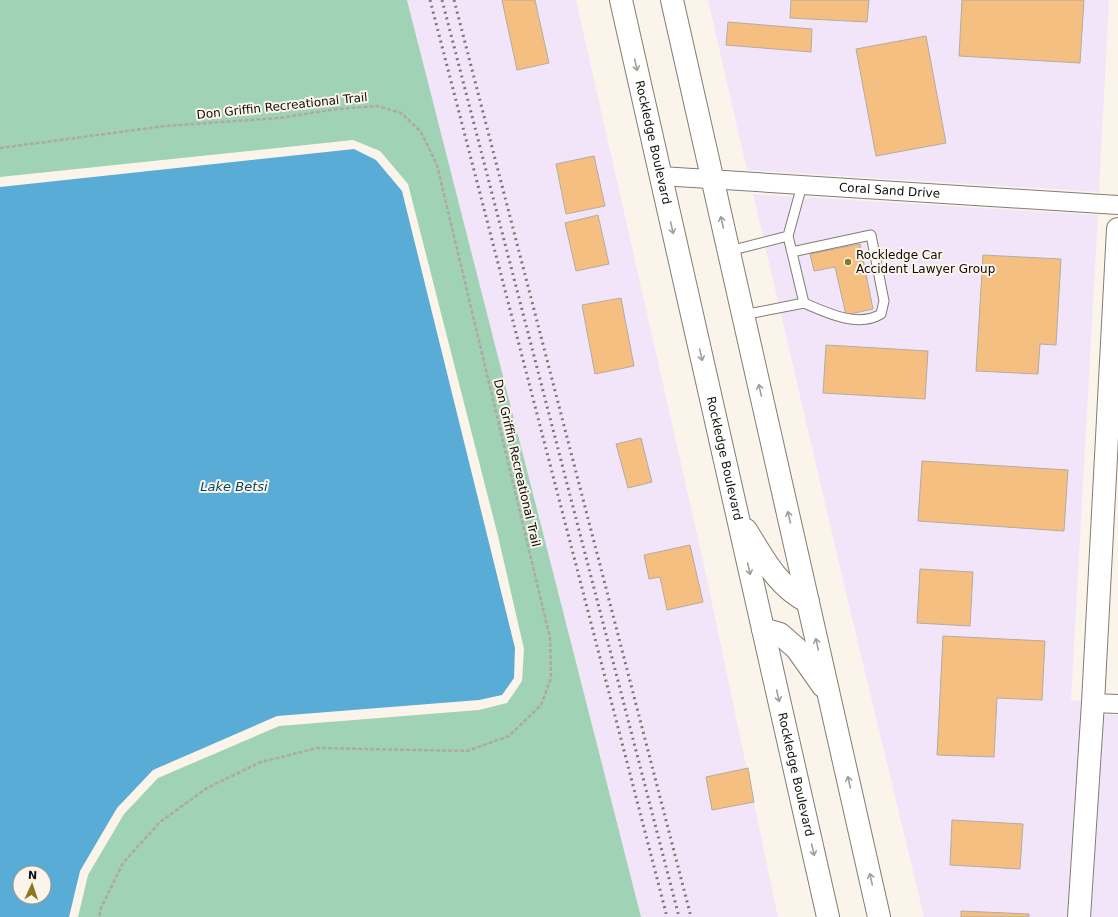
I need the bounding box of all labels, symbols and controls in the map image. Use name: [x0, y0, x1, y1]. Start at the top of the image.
one-way arrow: [632, 58, 640, 71]
street label: Rockledge Boulevard: [632, 79, 674, 206]
street label: Don Griffin Recreational Trail: [196, 90, 368, 122]
street label: Coral Sand Drive: [839, 180, 941, 201]
one-way arrow: [718, 216, 726, 229]
one-way arrow: [668, 221, 676, 234]
place label: Rockledge Car Accident Lawyer Group: [856, 248, 995, 276]
marker: Rockledge Car Accident Lawyer Group: [843, 257, 853, 267]
one-way arrow: [697, 348, 705, 361]
street label: Don Griffin Recreational Trail: [491, 378, 543, 548]
one-way arrow: [756, 384, 763, 397]
street label: Rockledge Boulevard: [704, 395, 745, 522]
water label: Lake Betsi: [200, 479, 268, 494]
one-way arrow: [784, 511, 792, 524]
one-way arrow: [746, 562, 754, 575]
one-way arrow: [813, 637, 821, 650]
one-way arrow: [775, 689, 783, 702]
street label: Rockledge Boulevard: [775, 711, 817, 838]
one-way arrow: [844, 775, 852, 788]
one-way arrow: [810, 843, 817, 856]
north arrow: [12, 865, 52, 905]
text: N: [28, 869, 37, 882]
one-way arrow: [866, 873, 874, 886]

